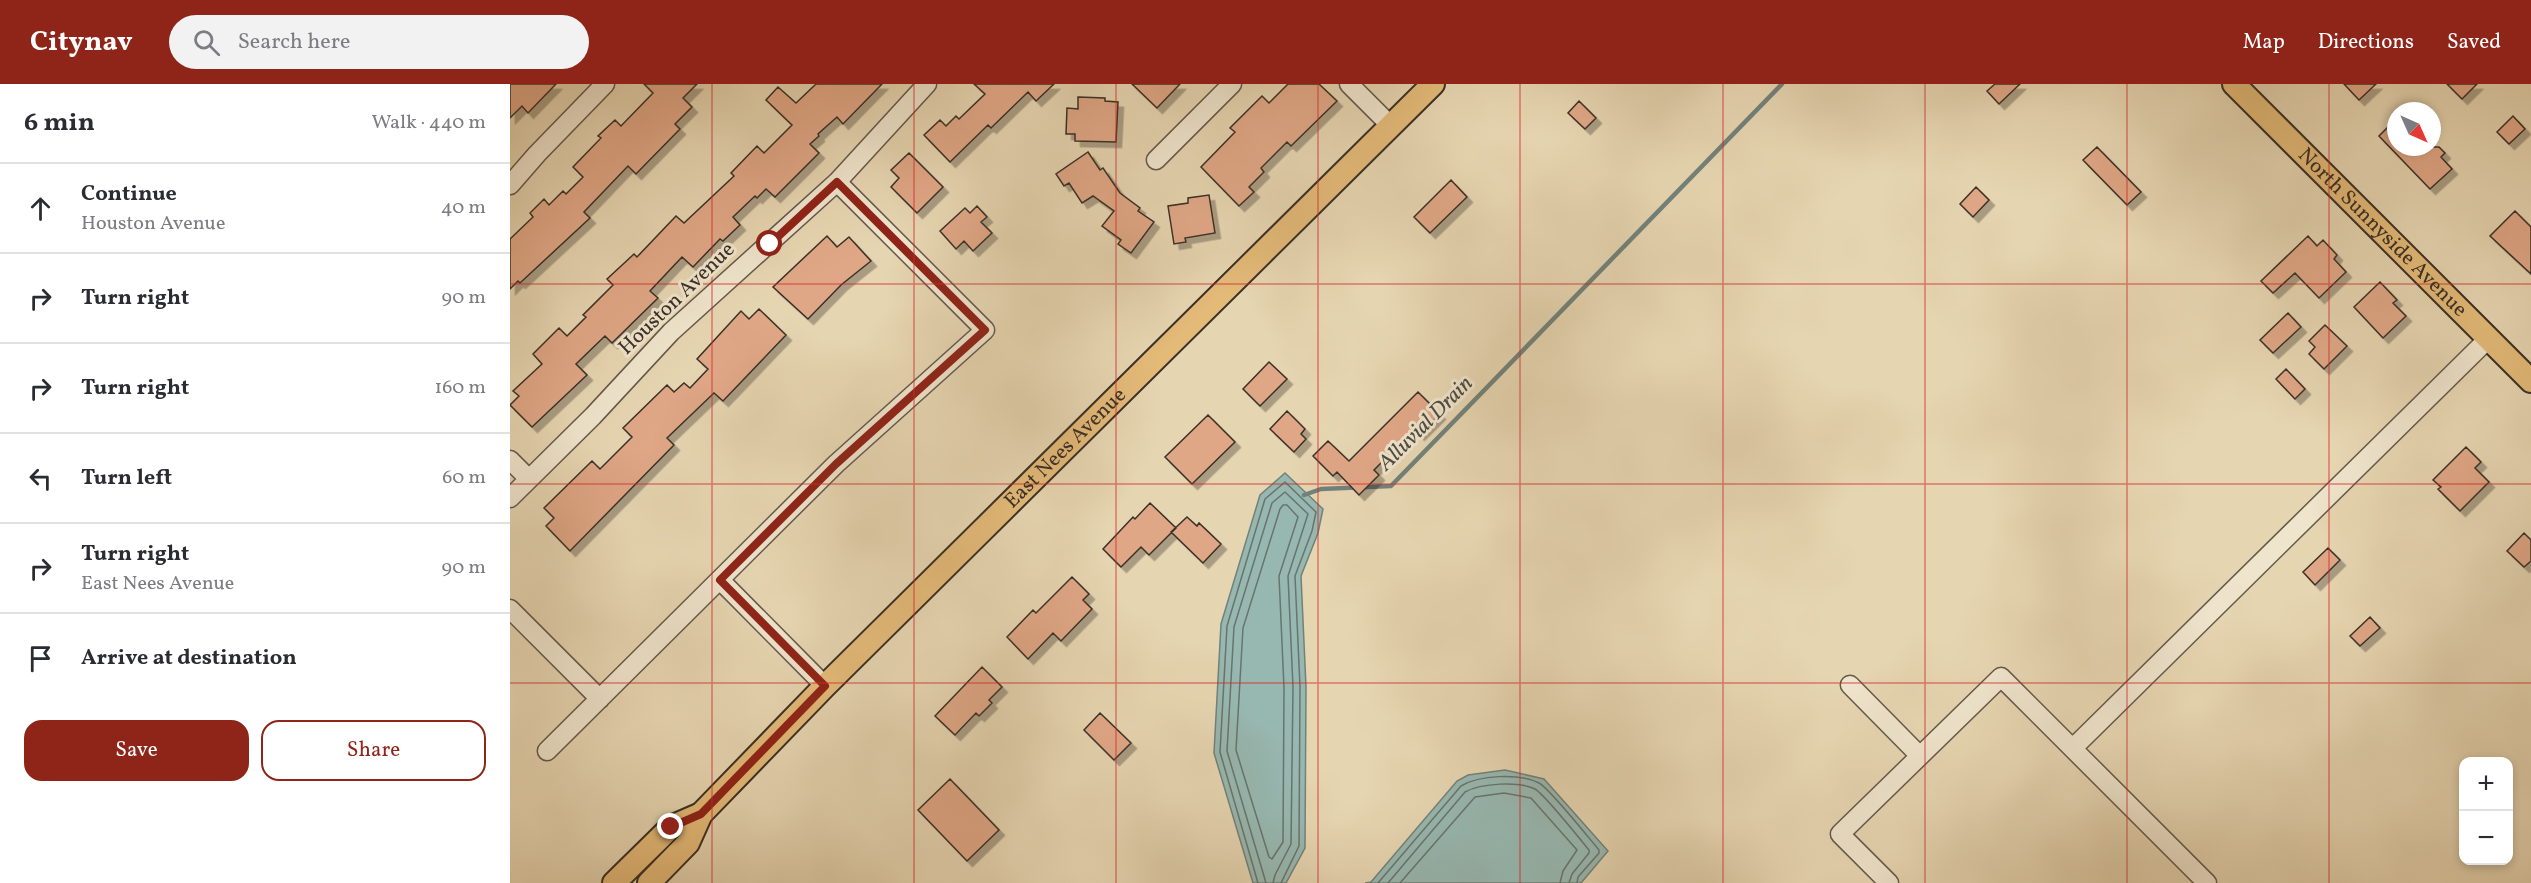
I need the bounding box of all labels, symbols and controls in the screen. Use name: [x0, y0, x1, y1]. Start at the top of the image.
search box: [169, 15, 589, 69]
text: Citynav: [30, 23, 133, 62]
icon: search: [190, 26, 223, 59]
text: Search here: [238, 27, 350, 58]
text: Map: [2243, 28, 2285, 57]
text: Directions: [2318, 28, 2414, 57]
text: Saved: [2447, 28, 2501, 57]
north arrow: [2387, 102, 2441, 156]
text: 6 min: [24, 105, 95, 141]
text: Walk · 440 m: [371, 109, 486, 137]
street label: North Sunnyside Avenue: [2291, 141, 2474, 324]
text: Continue: [81, 179, 177, 210]
icon: ahead: [24, 192, 57, 225]
text: 40 m: [441, 194, 486, 222]
text: Houston Avenue: [81, 210, 225, 238]
route start: [756, 230, 782, 256]
street label: Houston Avenue: [612, 236, 742, 362]
icon: right: [24, 282, 57, 315]
text: Turn right: [81, 283, 189, 314]
text: 90 m: [442, 284, 486, 312]
water label: Alluvial Drain: [1371, 369, 1481, 479]
icon: right: [24, 372, 57, 405]
text: Turn right: [81, 373, 189, 404]
text: 160 m: [434, 374, 486, 402]
street label: East Nees Avenue: [998, 381, 1133, 515]
icon: left: [24, 462, 57, 495]
text: Turn left: [81, 463, 172, 494]
text: 60 m: [442, 464, 486, 492]
text: Turn right: [81, 539, 189, 570]
icon: right: [24, 552, 57, 585]
text: 90 m: [442, 554, 486, 582]
text: East Nees Avenue: [81, 570, 234, 598]
icon: arrive: [24, 642, 57, 675]
text: Arrive at destination: [81, 643, 297, 674]
button: Save: [24, 720, 249, 781]
button: Share: [261, 720, 486, 781]
map controls: [2459, 757, 2513, 865]
button: +: [2459, 757, 2513, 811]
button: −: [2459, 811, 2513, 865]
route end: [657, 813, 683, 839]

